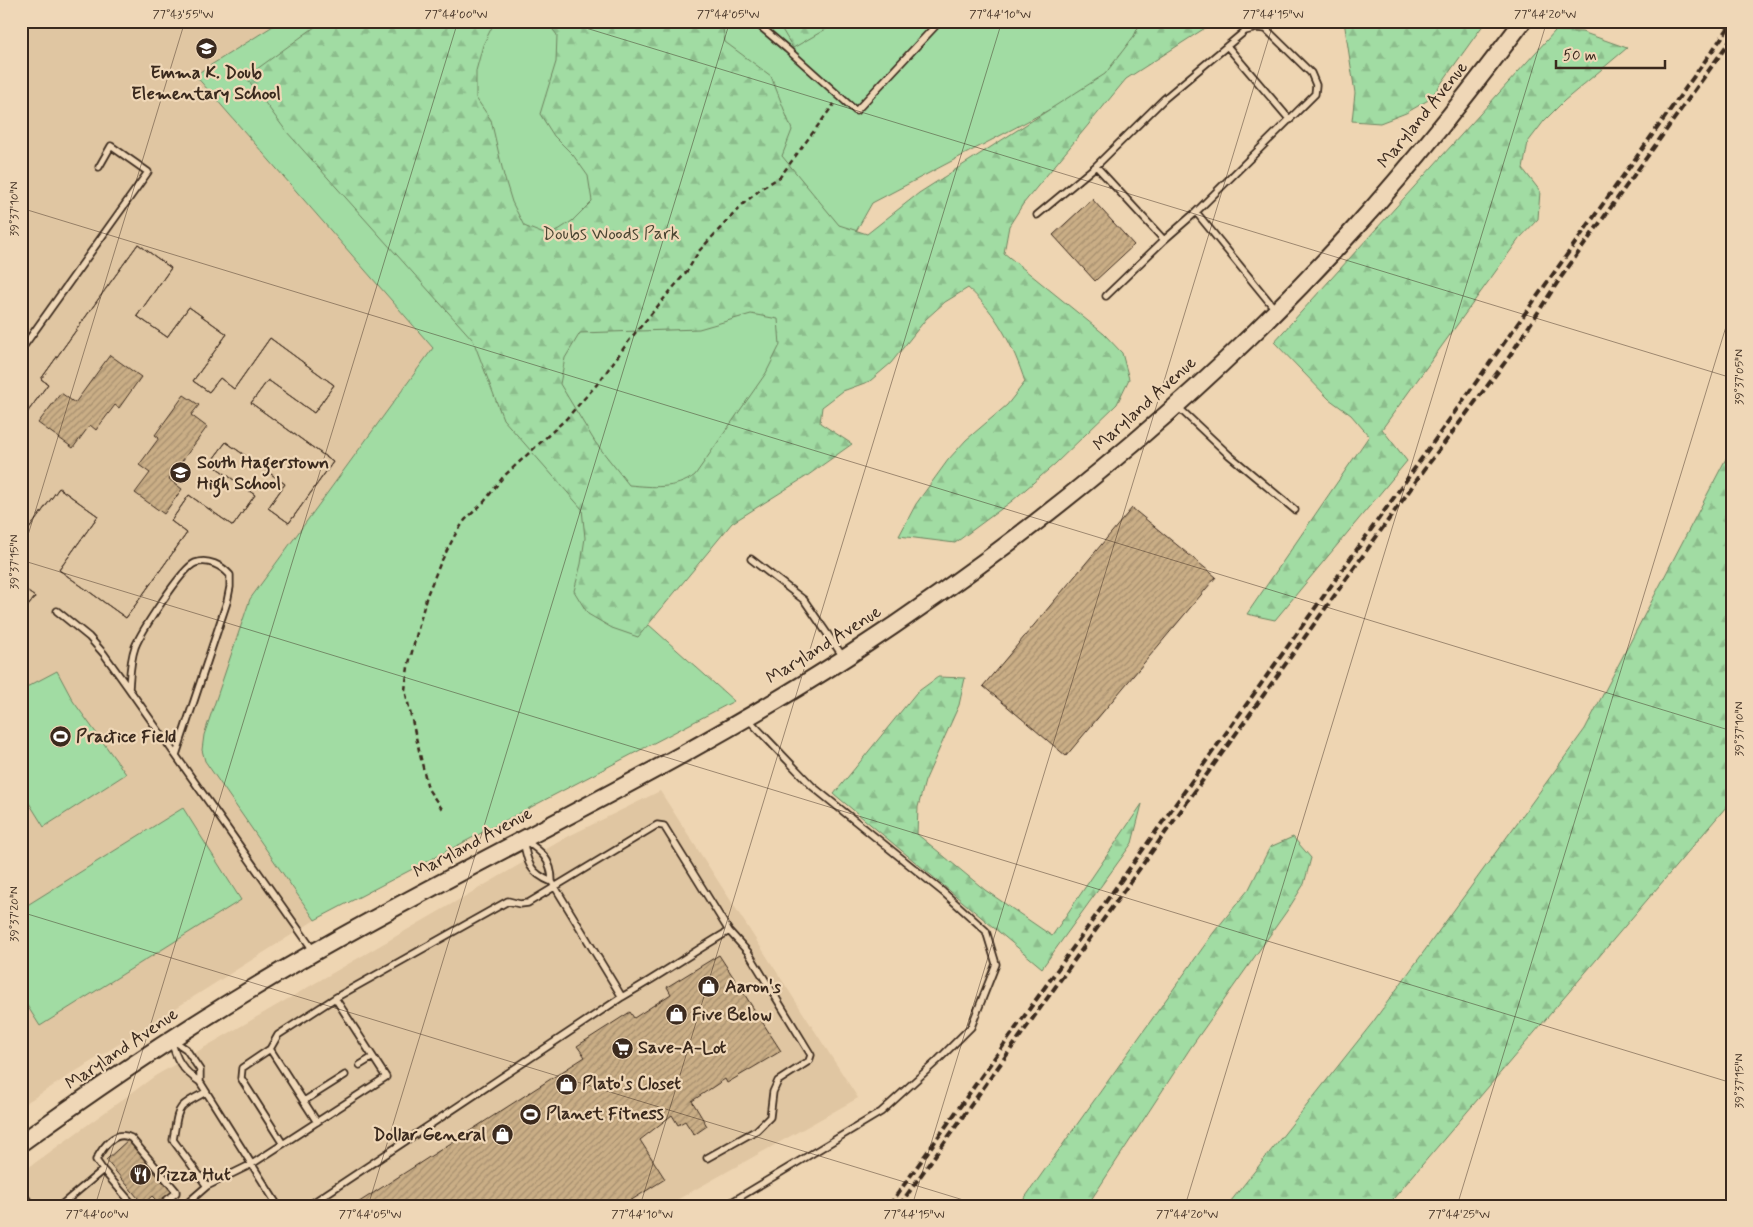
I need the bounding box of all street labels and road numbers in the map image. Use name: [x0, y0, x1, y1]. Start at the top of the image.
street label: Maryland Avenue: [1372, 56, 1474, 174]
street label: Maryland Avenue: [1088, 351, 1202, 457]
street label: Maryland Avenue: [762, 600, 886, 690]
street label: Maryland Avenue: [409, 801, 537, 885]
street label: Maryland Avenue: [61, 1002, 183, 1096]

